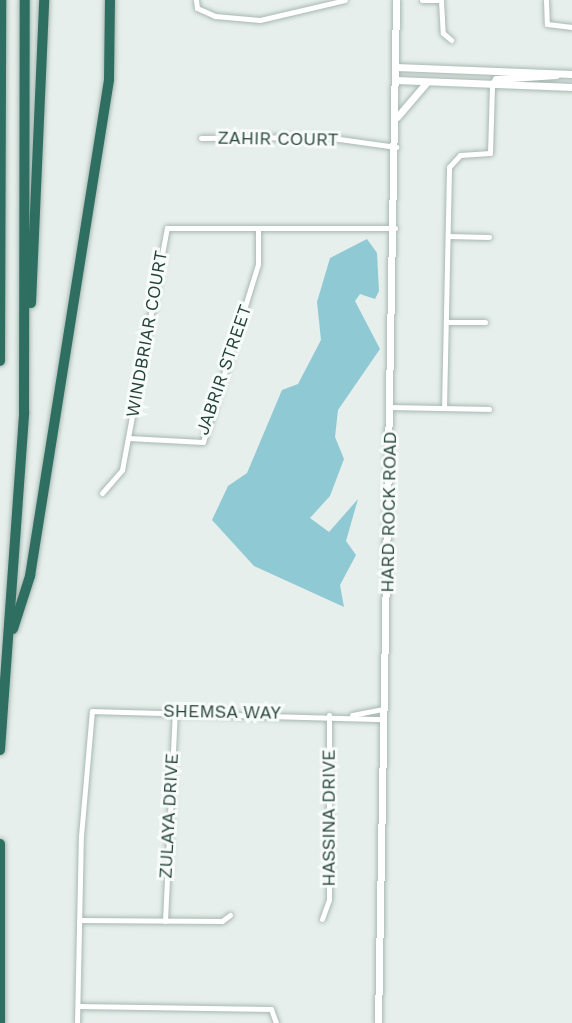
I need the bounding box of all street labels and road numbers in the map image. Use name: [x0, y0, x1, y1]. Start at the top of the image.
street label: ZAHIR COURT: [217, 127, 339, 151]
street label: WINDBRIAR COURT: [122, 249, 172, 419]
street label: JABRIR STREET: [192, 302, 256, 438]
street label: HARD ROCK ROAD: [377, 431, 401, 593]
street label: SHEMSA WAY: [163, 700, 281, 724]
street label: HASSINA DRIVE: [318, 749, 340, 887]
street label: ZULAYA DRIVE: [155, 752, 183, 880]

